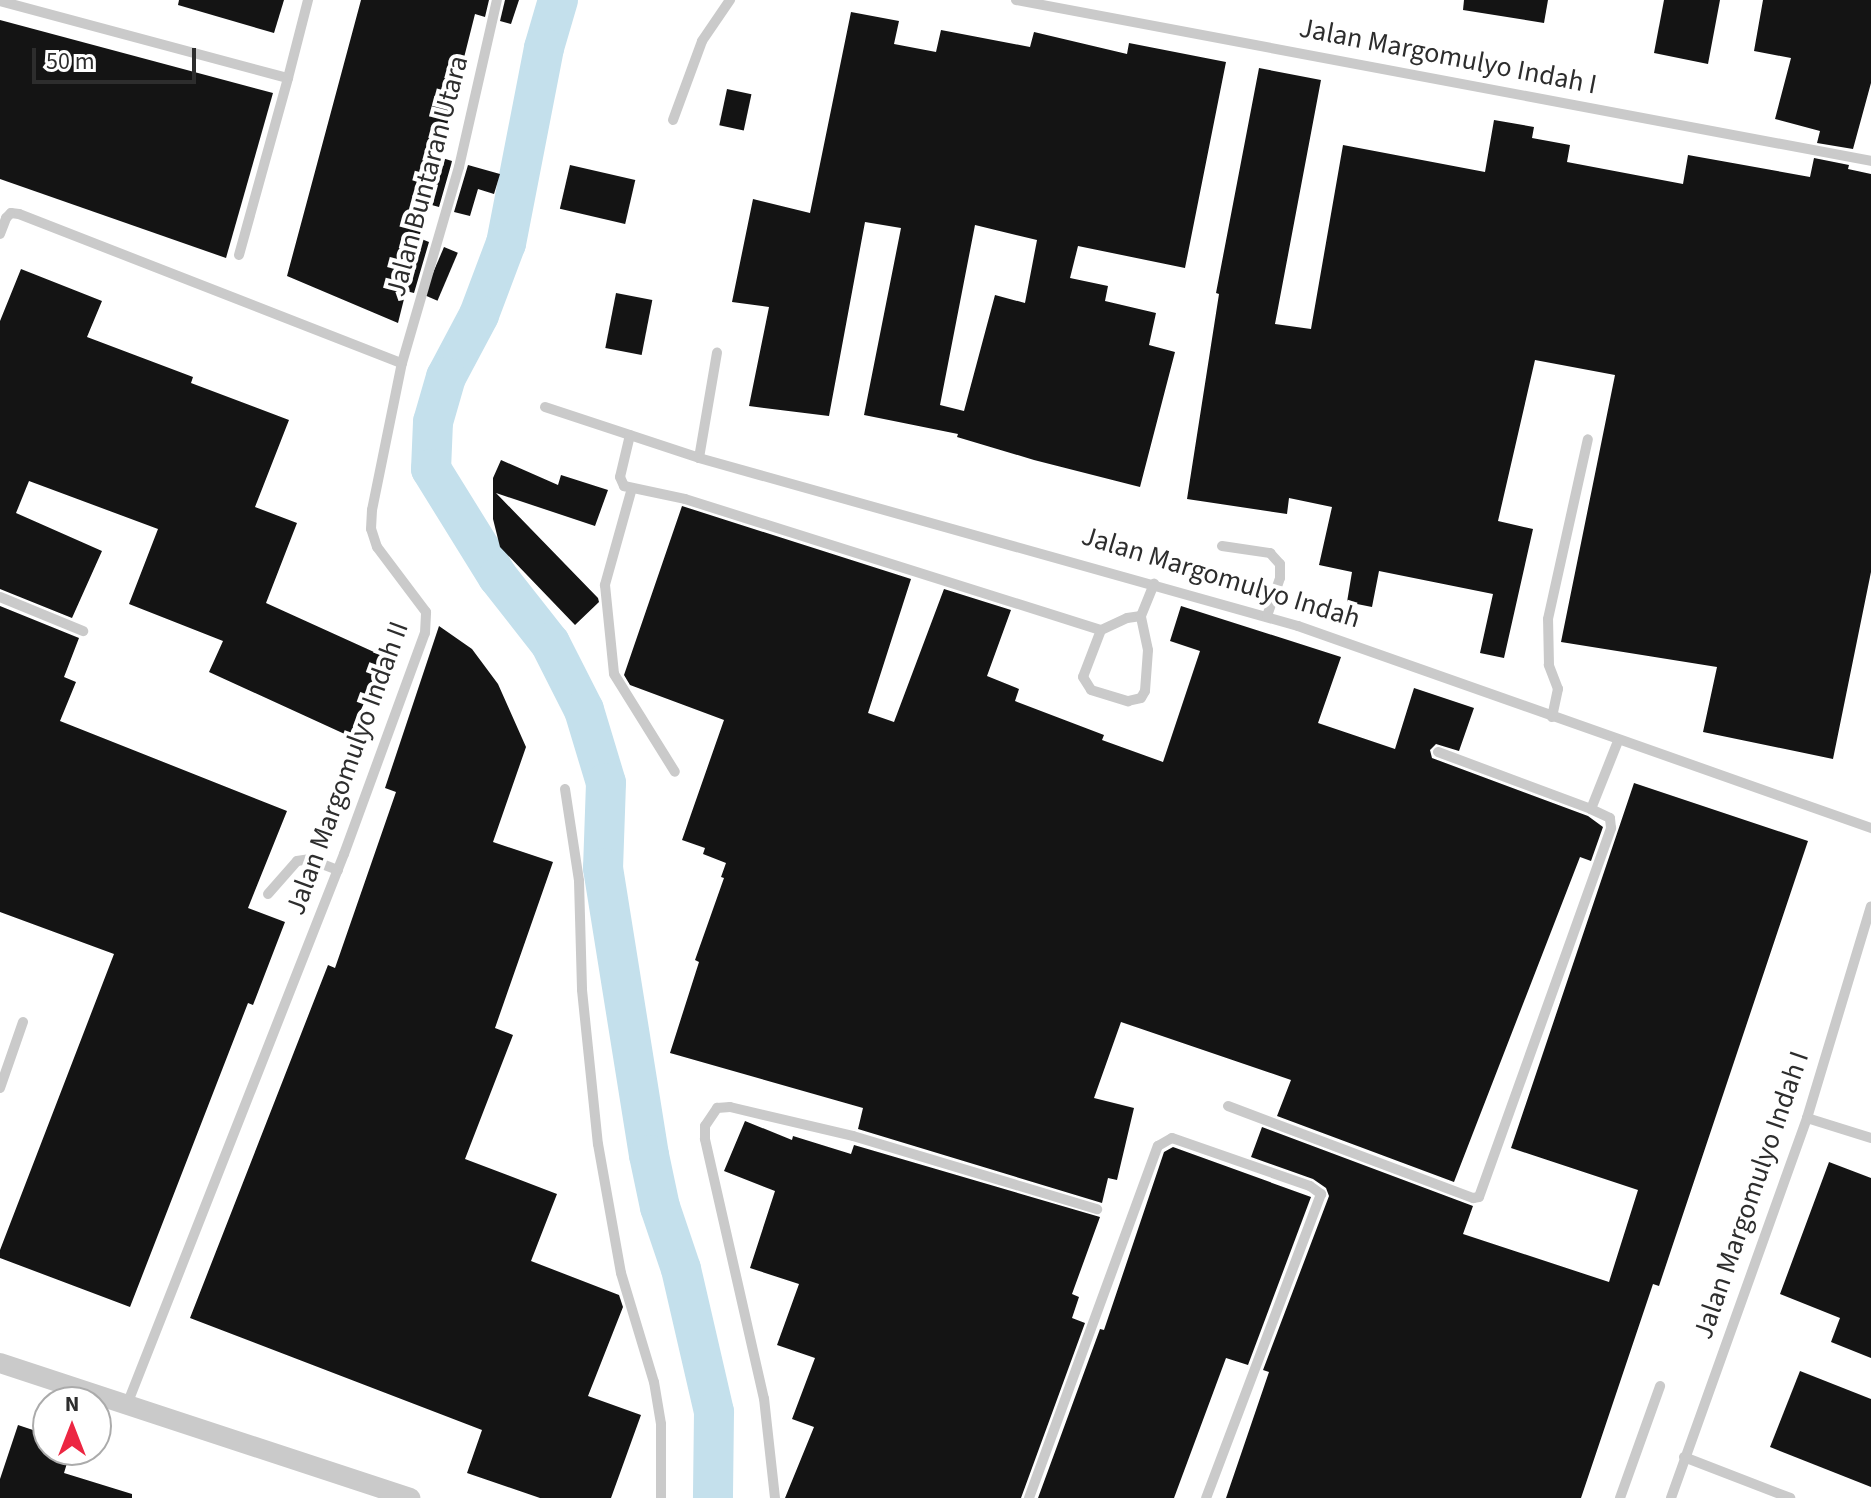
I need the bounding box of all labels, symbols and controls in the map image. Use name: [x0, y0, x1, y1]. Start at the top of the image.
street label: Jalan Margomulyo Indah I: [1296, 11, 1600, 101]
scale bar: [36, 32, 200, 82]
text: 50 m: [46, 44, 95, 79]
street label: Jalan Buntaran Utara: [379, 52, 475, 300]
street label: Jalan Margomulyo Indah: [1078, 519, 1364, 635]
street label: Jalan Margomulyo Indah II: [278, 617, 416, 919]
street label: Jalan Margomulyo Indah I: [1686, 1047, 1816, 1343]
north arrow: [32, 1386, 112, 1466]
text: N: [65, 1388, 79, 1420]

